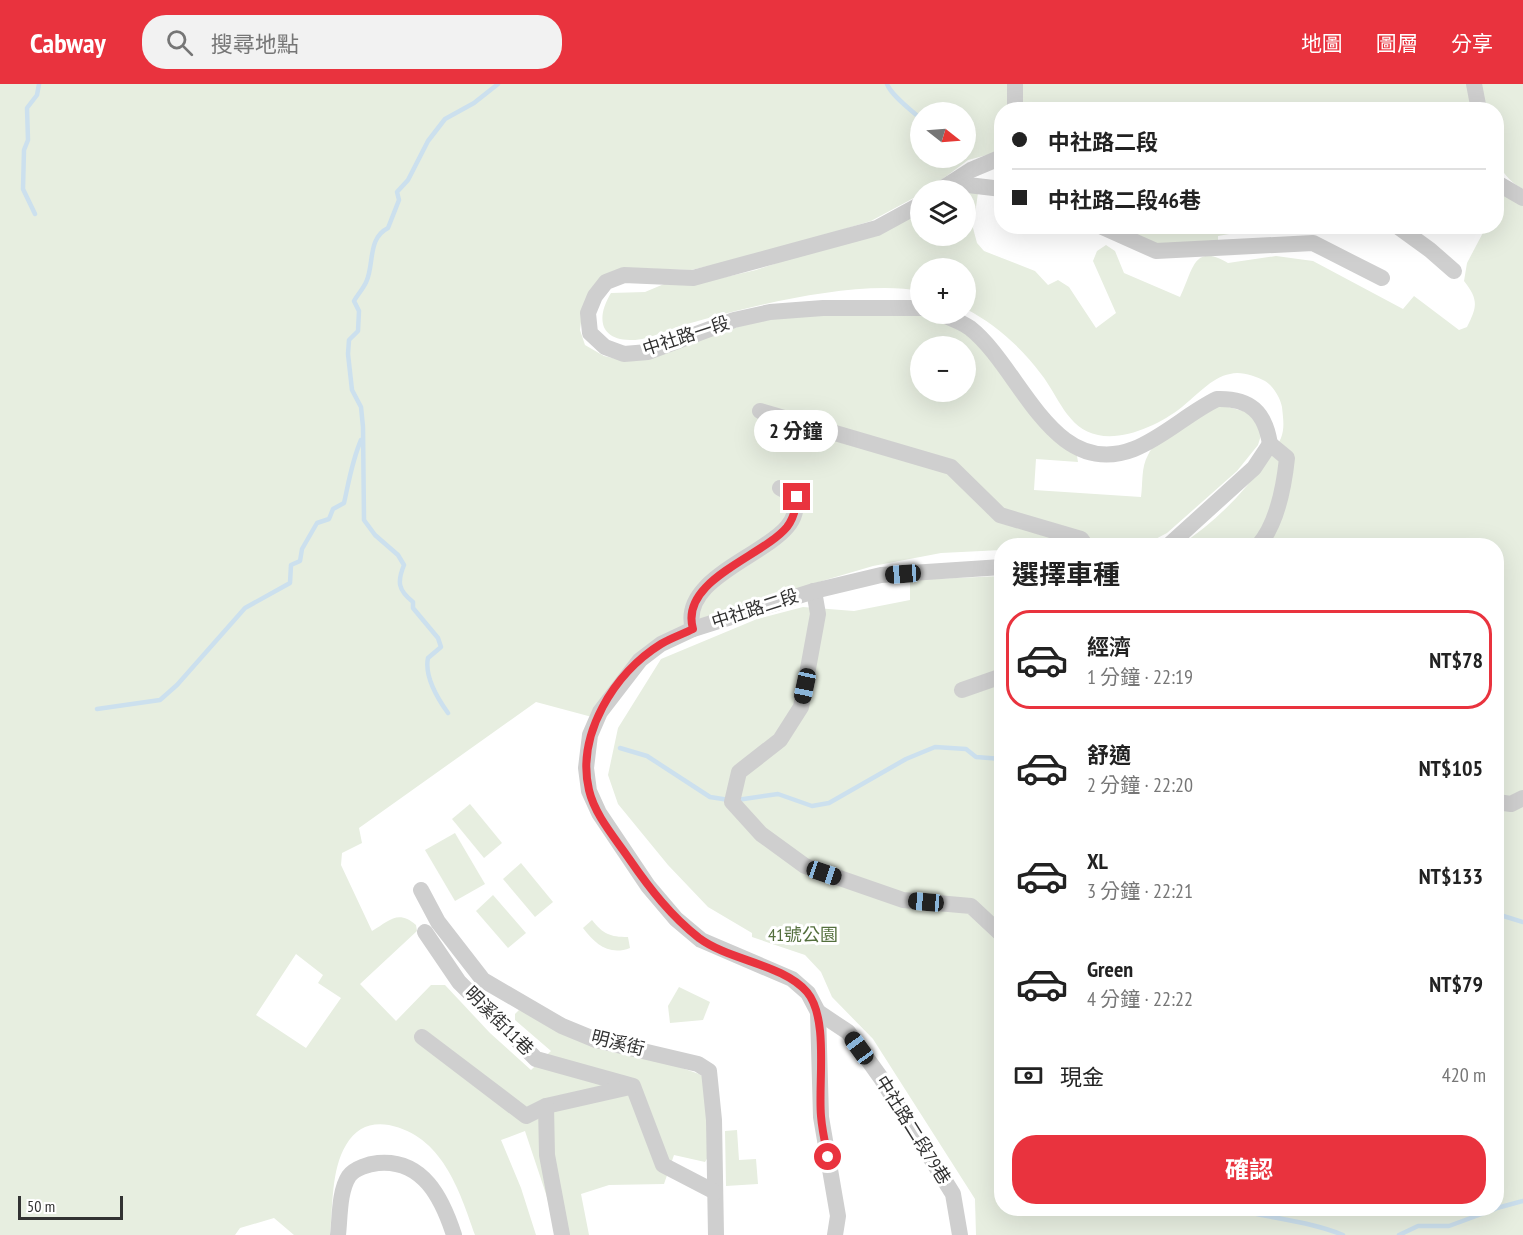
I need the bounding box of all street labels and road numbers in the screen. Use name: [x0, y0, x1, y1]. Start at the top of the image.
street label: 中社路一段: [639, 311, 732, 360]
street label: 中社路二段: [708, 584, 801, 633]
street label: 明溪街11巷: [460, 981, 539, 1060]
street label: 明溪街: [589, 1025, 647, 1060]
street label: 中社路二段79巷: [871, 1071, 956, 1188]

